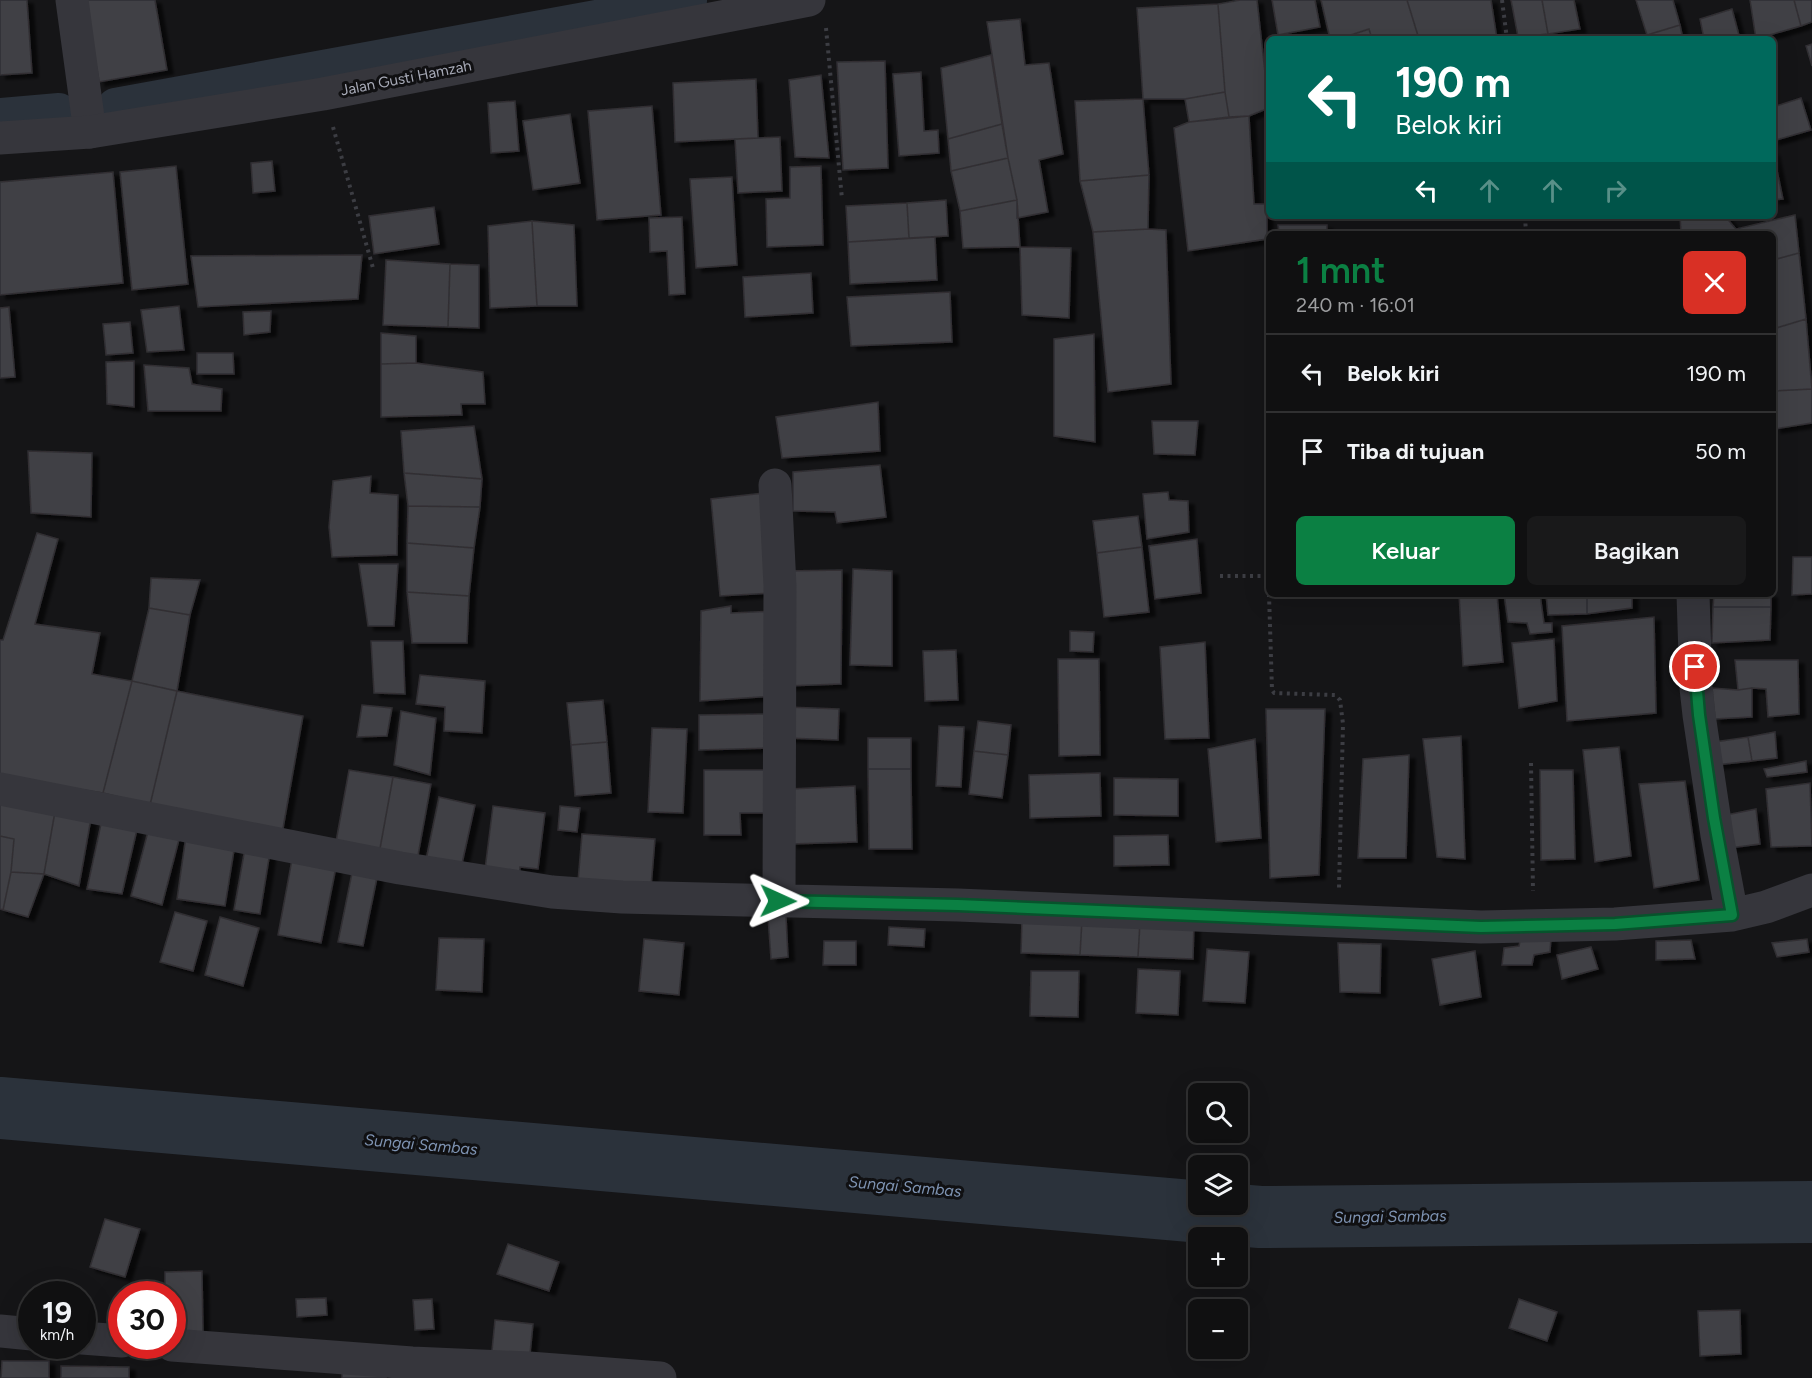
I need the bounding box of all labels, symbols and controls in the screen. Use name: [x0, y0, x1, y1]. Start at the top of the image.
street label: Jalan Gusti Hamzah: [339, 56, 473, 100]
text: 190 m: [1395, 57, 1511, 108]
icon: left: [1296, 60, 1374, 138]
text: Belok kiri: [1395, 108, 1502, 141]
icon: left: [1410, 174, 1443, 207]
icon: ahead: [1473, 174, 1506, 207]
icon: ahead: [1536, 174, 1569, 207]
icon: right: [1599, 174, 1632, 207]
text: 1 mnt: [1296, 249, 1385, 292]
button: close: [1683, 251, 1746, 314]
text: 240 m · 16:01: [1296, 293, 1415, 317]
icon: left: [1296, 357, 1329, 390]
text: Belok kiri: [1347, 360, 1440, 387]
text: 190 m: [1686, 360, 1746, 387]
icon: arrive: [1296, 435, 1329, 468]
text: Tiba di tujuan: [1347, 438, 1484, 465]
text: 50 m: [1695, 438, 1746, 465]
button: Keluar: [1296, 516, 1515, 585]
button: Bagikan: [1527, 516, 1746, 585]
pin: [1669, 641, 1720, 692]
icon: arrive: [1678, 650, 1711, 683]
position arrow: [746, 869, 810, 933]
map controls: [1188, 1083, 1248, 1359]
button: search: [1188, 1083, 1248, 1143]
water label: Sungai Sambas: [364, 1130, 479, 1159]
button: layers: [1188, 1155, 1248, 1215]
water label: Sungai Sambas: [848, 1172, 963, 1201]
water label: Sungai Sambas: [1333, 1206, 1447, 1227]
button: +: [1188, 1227, 1248, 1287]
speed limit sign: 30: [108, 1281, 186, 1359]
text: 19: [42, 1294, 72, 1331]
button: −: [1188, 1299, 1248, 1359]
text: km/h: [40, 1326, 74, 1344]

